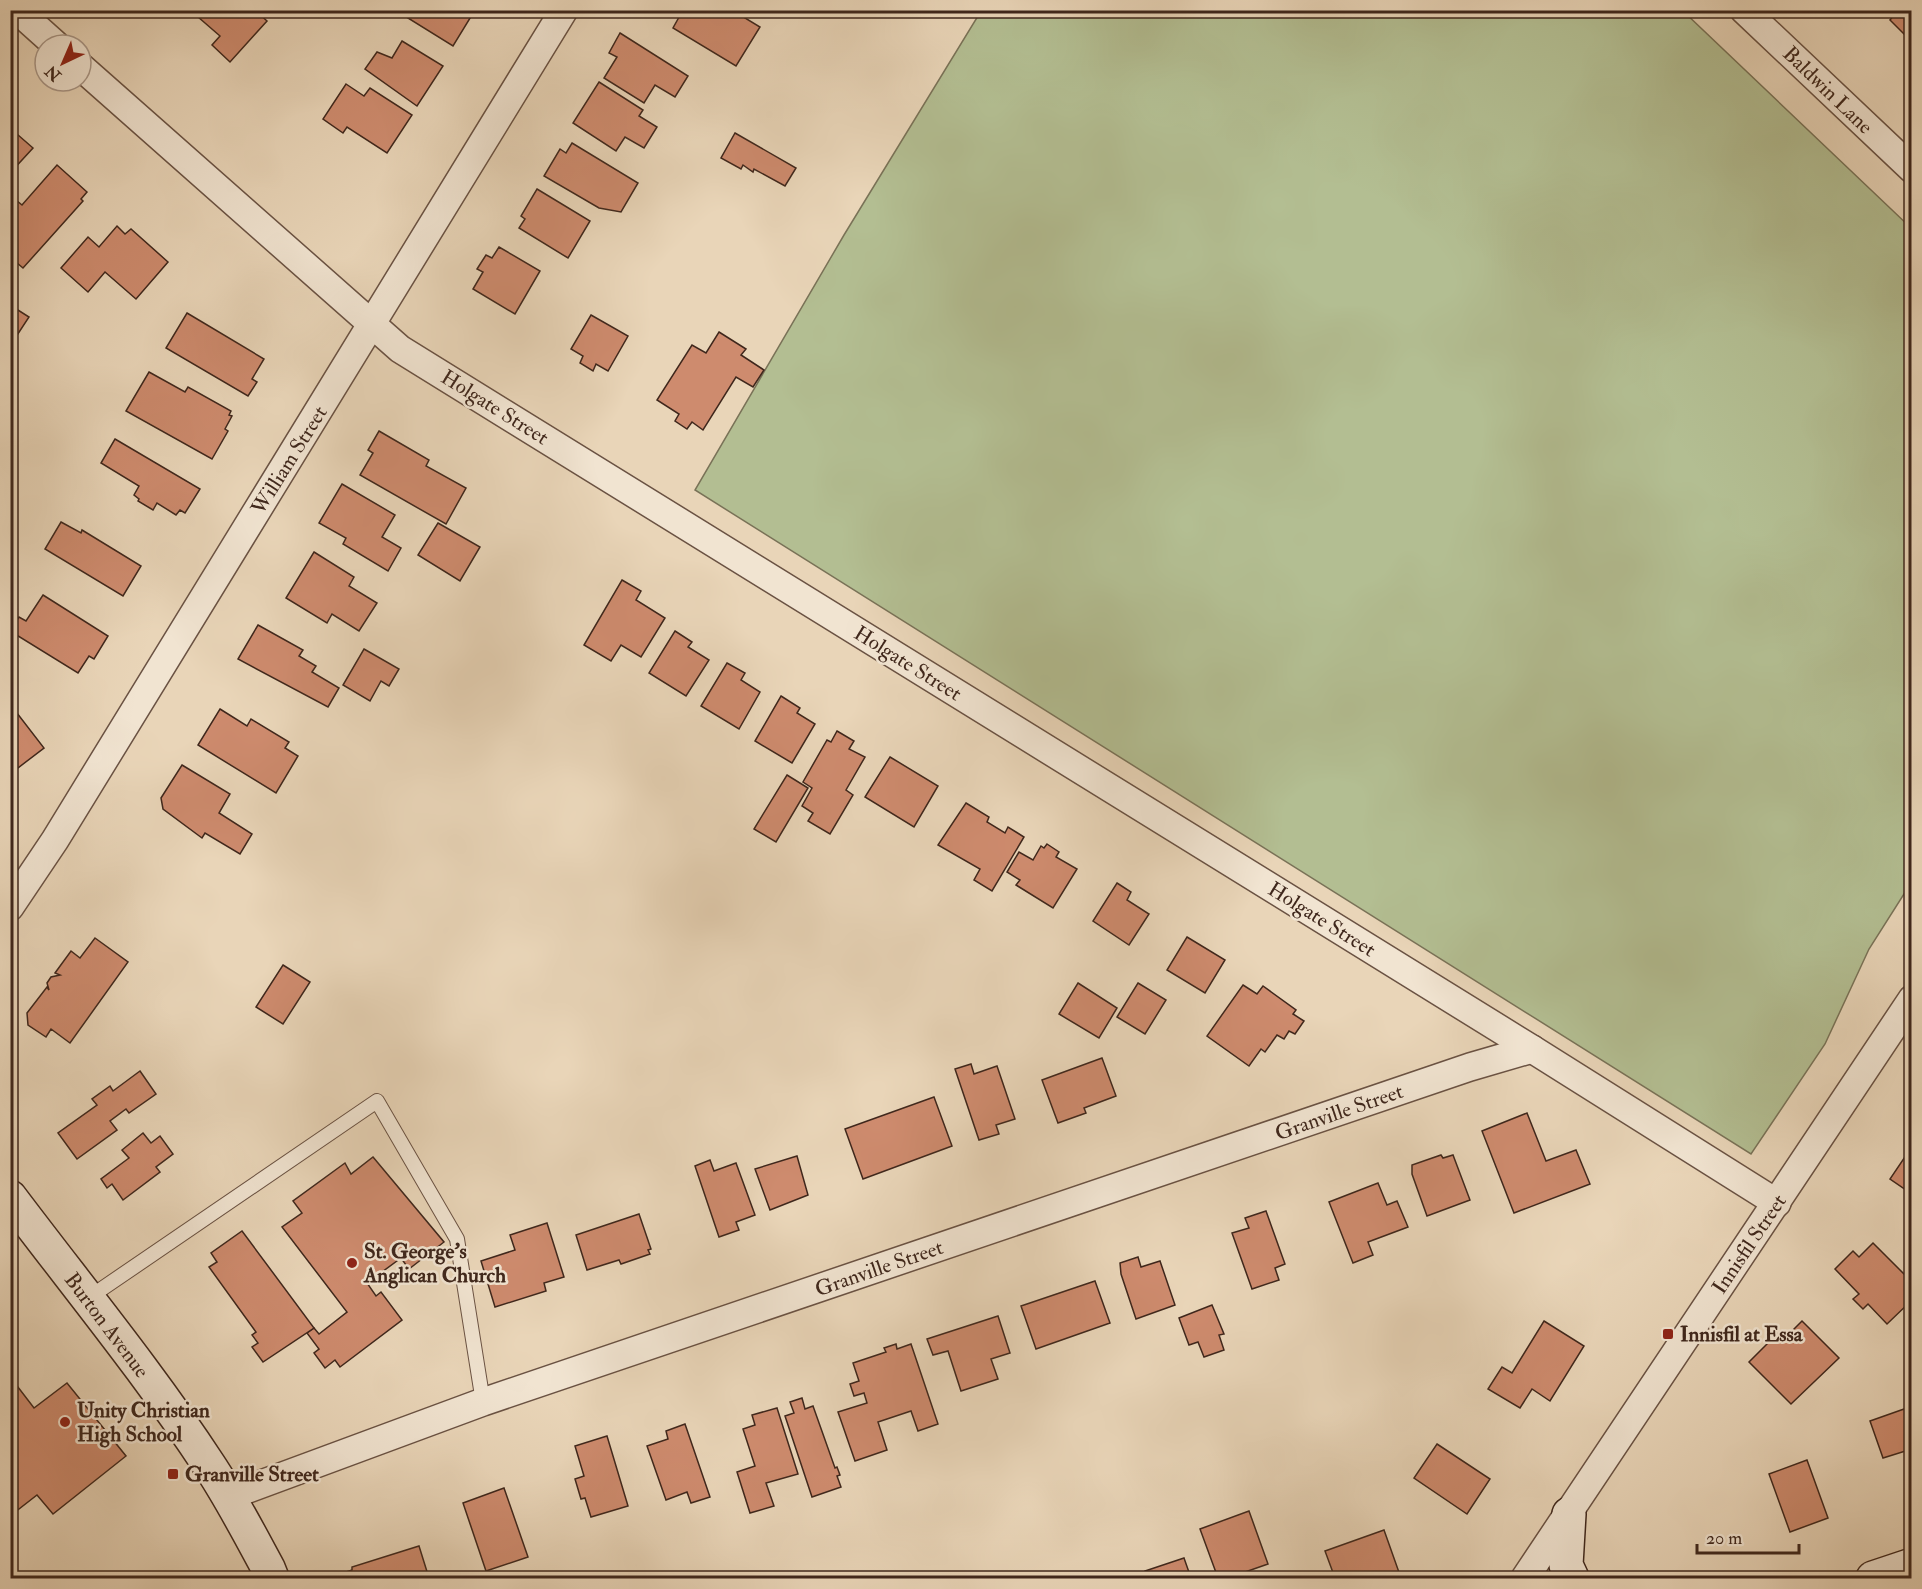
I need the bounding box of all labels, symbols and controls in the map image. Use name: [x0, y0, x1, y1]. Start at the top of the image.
north arrow: [33, 33, 93, 93]
street label: Baldwin Lane: [1777, 41, 1879, 140]
text: N: [41, 60, 66, 86]
street label: Holgate Street: [436, 364, 554, 451]
street label: William Street: [245, 401, 334, 521]
street label: Holgate Street: [849, 620, 967, 707]
street label: Holgate Street: [1263, 876, 1381, 963]
street label: Granville Street: [1272, 1078, 1407, 1147]
street label: Innisfil Street: [1706, 1189, 1793, 1299]
street label: Granville Street: [812, 1234, 947, 1303]
place label: St. George's Anglican Church: [363, 1238, 506, 1289]
marker: St. George's Anglican Church: [345, 1256, 359, 1270]
street label: Burton Avenue: [58, 1267, 155, 1384]
place label: Innisfil at Essa: [1680, 1321, 1804, 1348]
marker: Innisfil at Essa: [1661, 1327, 1675, 1341]
place label: Unity Christian High School: [77, 1397, 210, 1448]
marker: Unity Christian High School: [58, 1415, 72, 1429]
place label: Granville Street: [185, 1461, 319, 1488]
marker: Granville Street: [166, 1467, 180, 1481]
scale bar: [1697, 1517, 1799, 1555]
text: 20 m: [1706, 1527, 1742, 1550]

